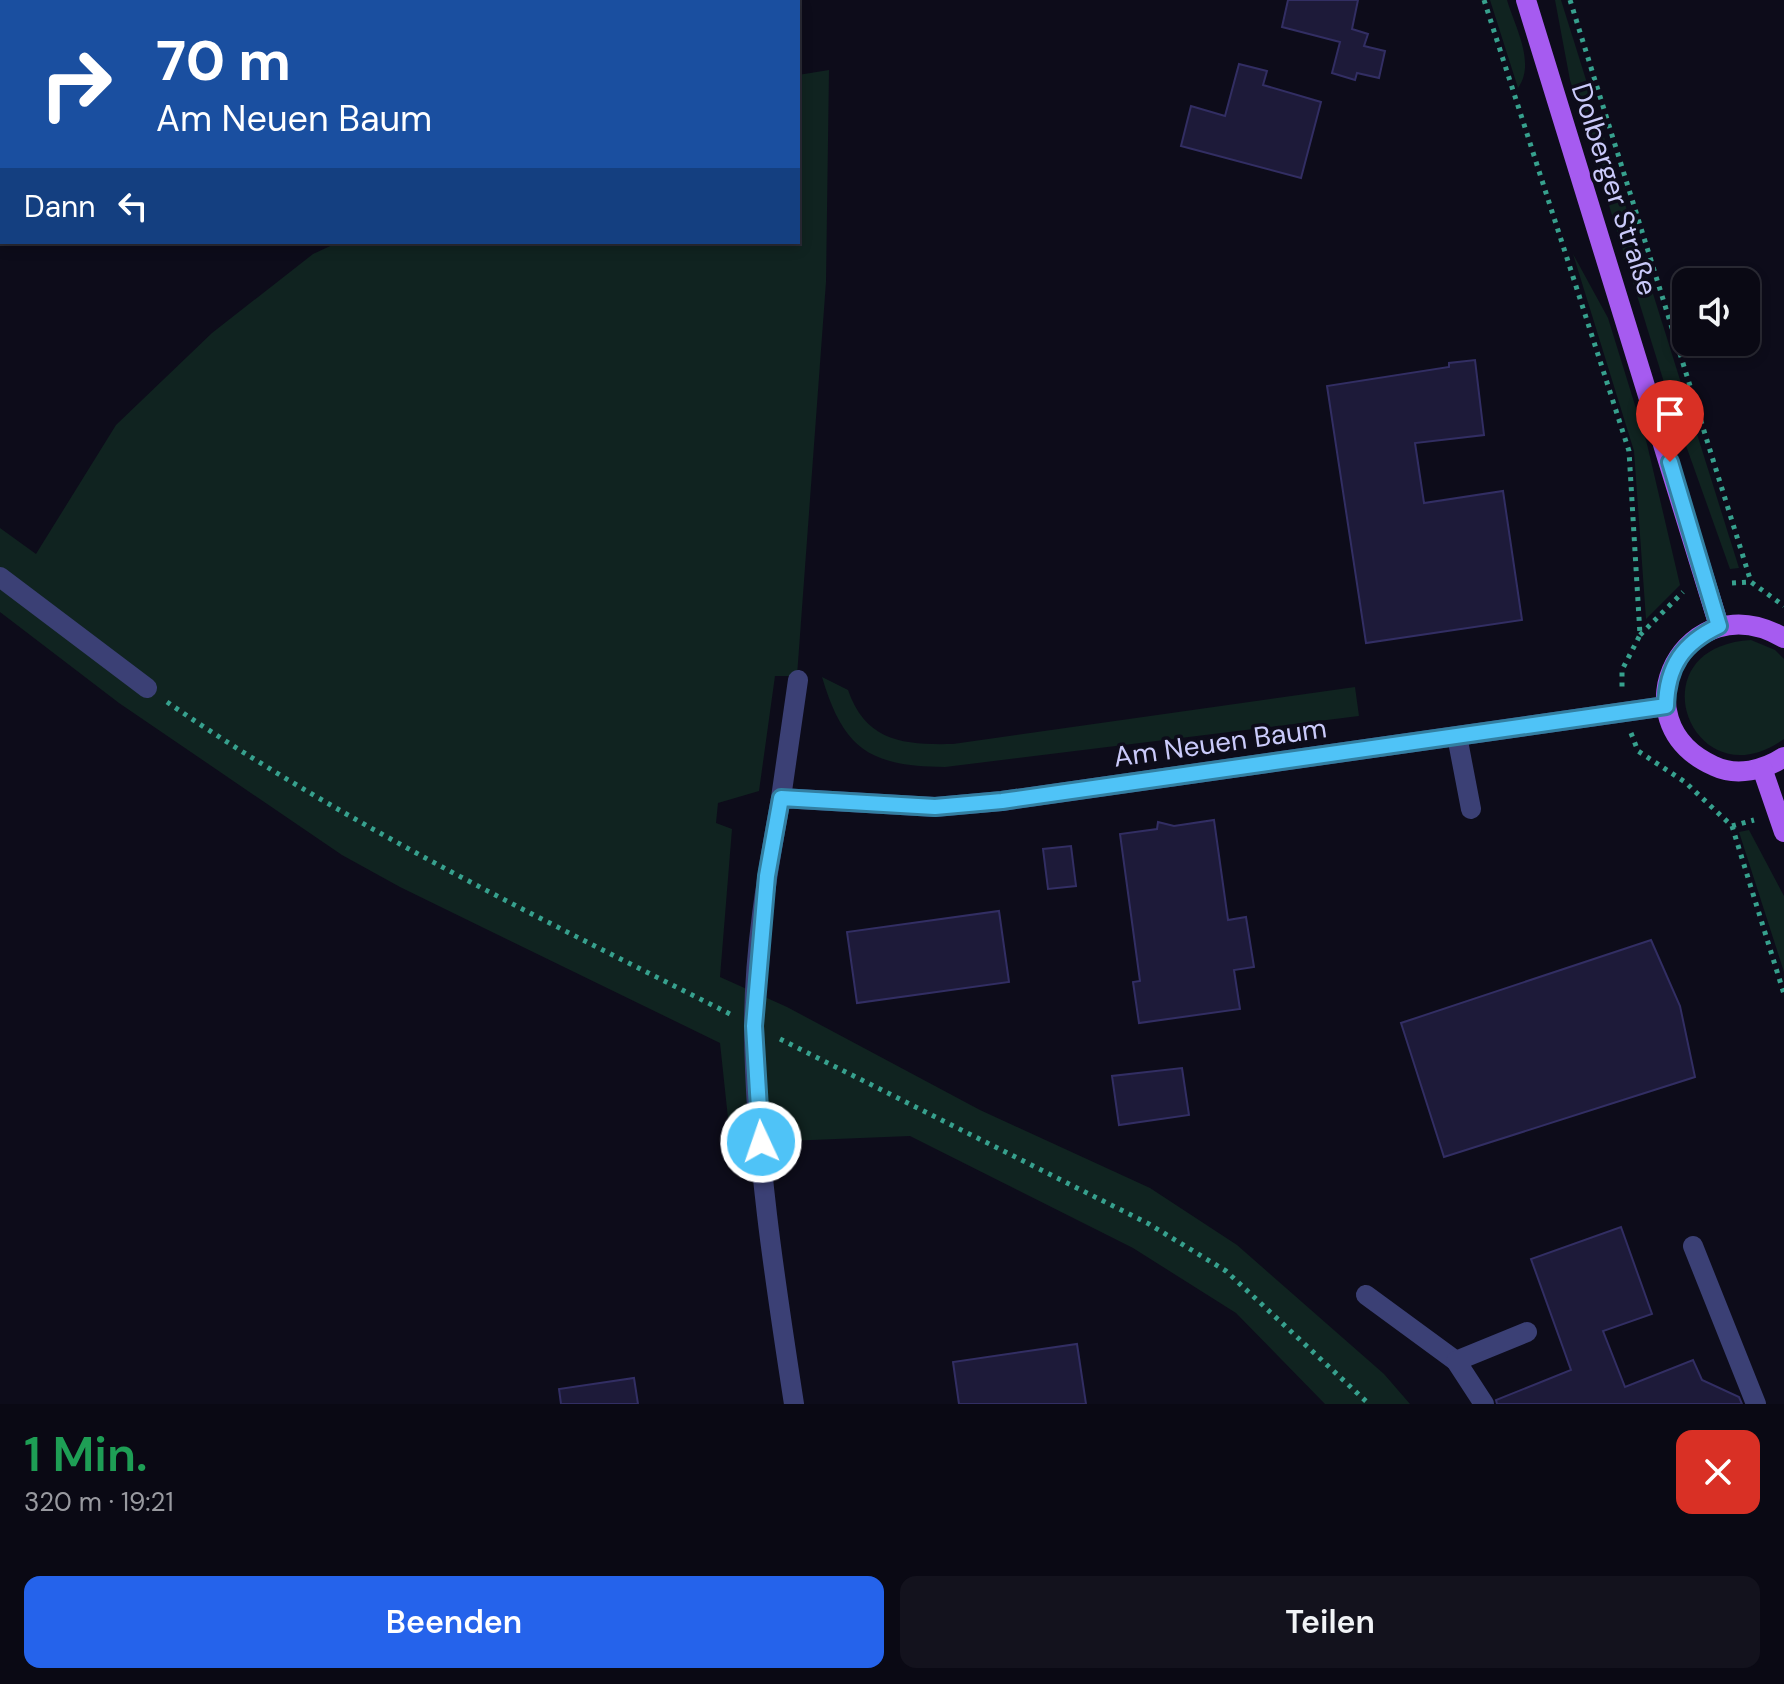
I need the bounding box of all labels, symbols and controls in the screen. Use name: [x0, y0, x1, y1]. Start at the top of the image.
text: 70 m: [156, 24, 291, 97]
icon: right: [24, 32, 128, 136]
street label: Dolberger Straße: [1563, 78, 1666, 300]
text: Am Neuen Baum: [156, 95, 432, 142]
icon: left: [111, 184, 155, 228]
text: Dann: [24, 187, 95, 226]
map controls: [1672, 268, 1760, 356]
button: sound: [1672, 268, 1760, 356]
pin: [1636, 380, 1704, 462]
icon: arrive: [1648, 392, 1692, 436]
street label: Am Neuen Baum: [1111, 709, 1329, 776]
position arrow: [719, 1100, 803, 1184]
text: 1 Min.: [24, 1423, 147, 1486]
button: close: [1676, 1430, 1760, 1514]
text: 320 m · 19:21: [24, 1485, 174, 1519]
button: Beenden: [24, 1576, 884, 1668]
button: Teilen: [900, 1576, 1760, 1668]

